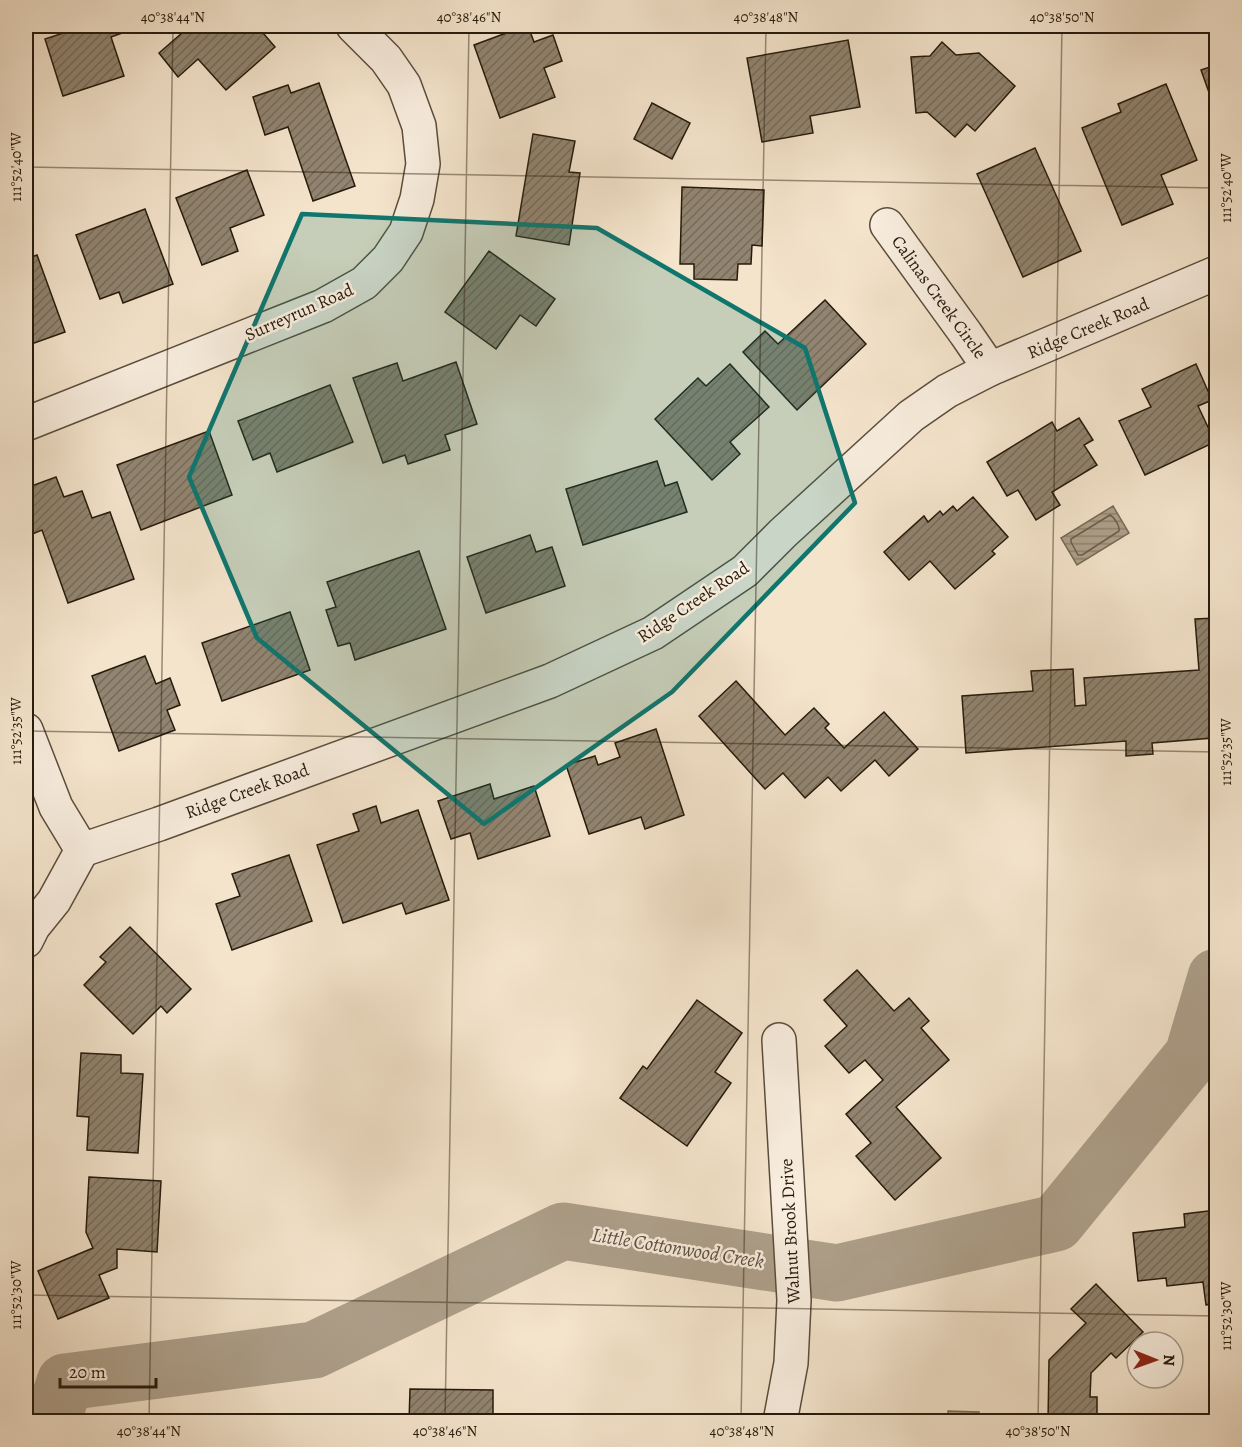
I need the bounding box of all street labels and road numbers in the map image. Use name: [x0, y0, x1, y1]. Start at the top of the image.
street label: Calinas Creek Circle: [886, 230, 992, 364]
street label: Surreyrun Road: [241, 277, 357, 347]
street label: Ridge Creek Road: [1023, 291, 1153, 364]
street label: Ridge Creek Road: [632, 556, 754, 648]
street label: Ridge Creek Road: [182, 757, 312, 824]
street label: Walnut Brook Drive: [774, 1158, 806, 1305]

